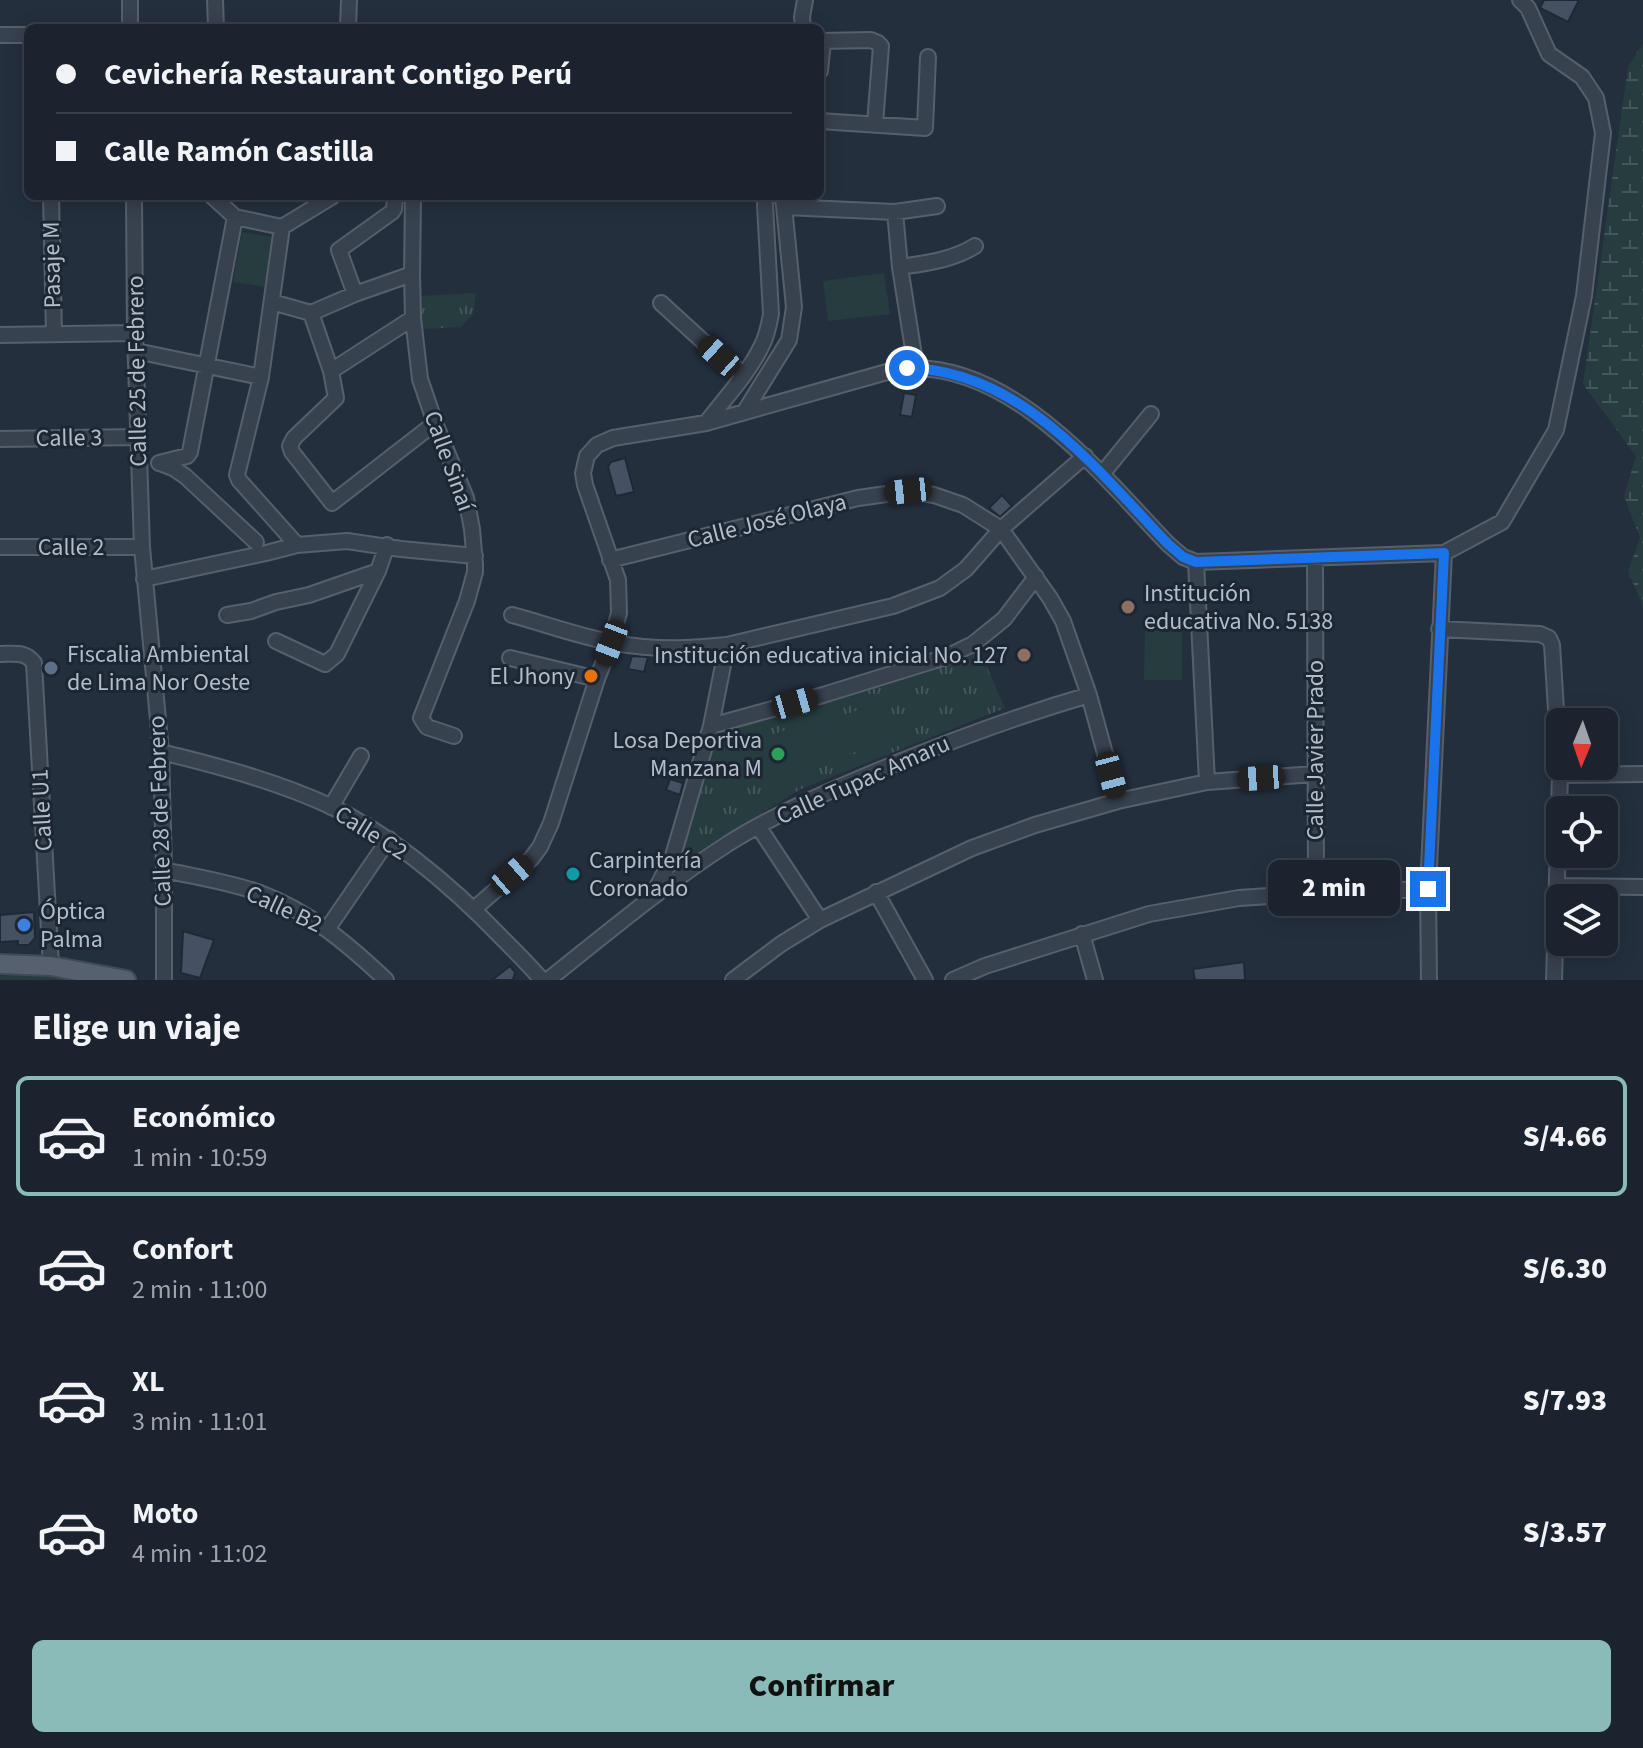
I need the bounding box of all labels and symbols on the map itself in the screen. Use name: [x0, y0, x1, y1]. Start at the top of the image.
street label: Pasaje M: [34, 221, 70, 309]
street label: Calle 25 de Febrero: [118, 275, 156, 467]
car: [693, 331, 745, 381]
route start: [889, 350, 925, 386]
street label: Calle Sinaí: [415, 406, 484, 517]
street label: Calle 3: [35, 420, 103, 456]
car: [883, 477, 933, 505]
street label: Calle José Olaya: [684, 484, 850, 558]
street label: Calle 2: [38, 530, 104, 565]
place label: Institución educativa No. 5138: [1144, 576, 1333, 639]
marker: Institución educativa No. 5138: [1119, 598, 1137, 616]
car: [591, 616, 631, 670]
place label: Fiscalia Ambiental de Lima Nor Oeste: [67, 637, 250, 700]
place label: Institución educativa inicial No. 127: [654, 638, 1008, 673]
marker: Institución educativa inicial No. 127: [1015, 646, 1033, 664]
marker: Fiscalia Ambiental de Lima Nor Oeste: [42, 659, 60, 677]
place label: El Jhony: [490, 659, 575, 694]
street label: Calle Javier Prado: [1298, 660, 1333, 840]
marker: El Jhony: [582, 667, 600, 685]
car: [769, 685, 821, 721]
north arrow: [1546, 708, 1618, 780]
street label: Calle 28 de Febrero: [139, 715, 181, 907]
place label: Losa Deportiva Manzana M: [613, 723, 762, 786]
street label: Calle Tupac Amaru: [771, 726, 955, 834]
marker: Losa Deportiva Manzana M: [769, 745, 787, 763]
car: [1093, 749, 1129, 801]
car: [1236, 764, 1286, 792]
street label: Calle U1: [22, 768, 62, 852]
street label: Calle C2: [328, 797, 414, 869]
place label: Carpintería Coronado: [589, 843, 702, 906]
car: [486, 850, 538, 900]
callout: 2 min: [1268, 861, 1400, 917]
marker: Carpintería Coronado: [564, 865, 582, 883]
route end: [1410, 871, 1446, 907]
street label: Calle B2: [240, 876, 328, 942]
place label: Óptica Palma: [40, 894, 106, 957]
marker: Óptica Palma: [15, 916, 33, 934]

